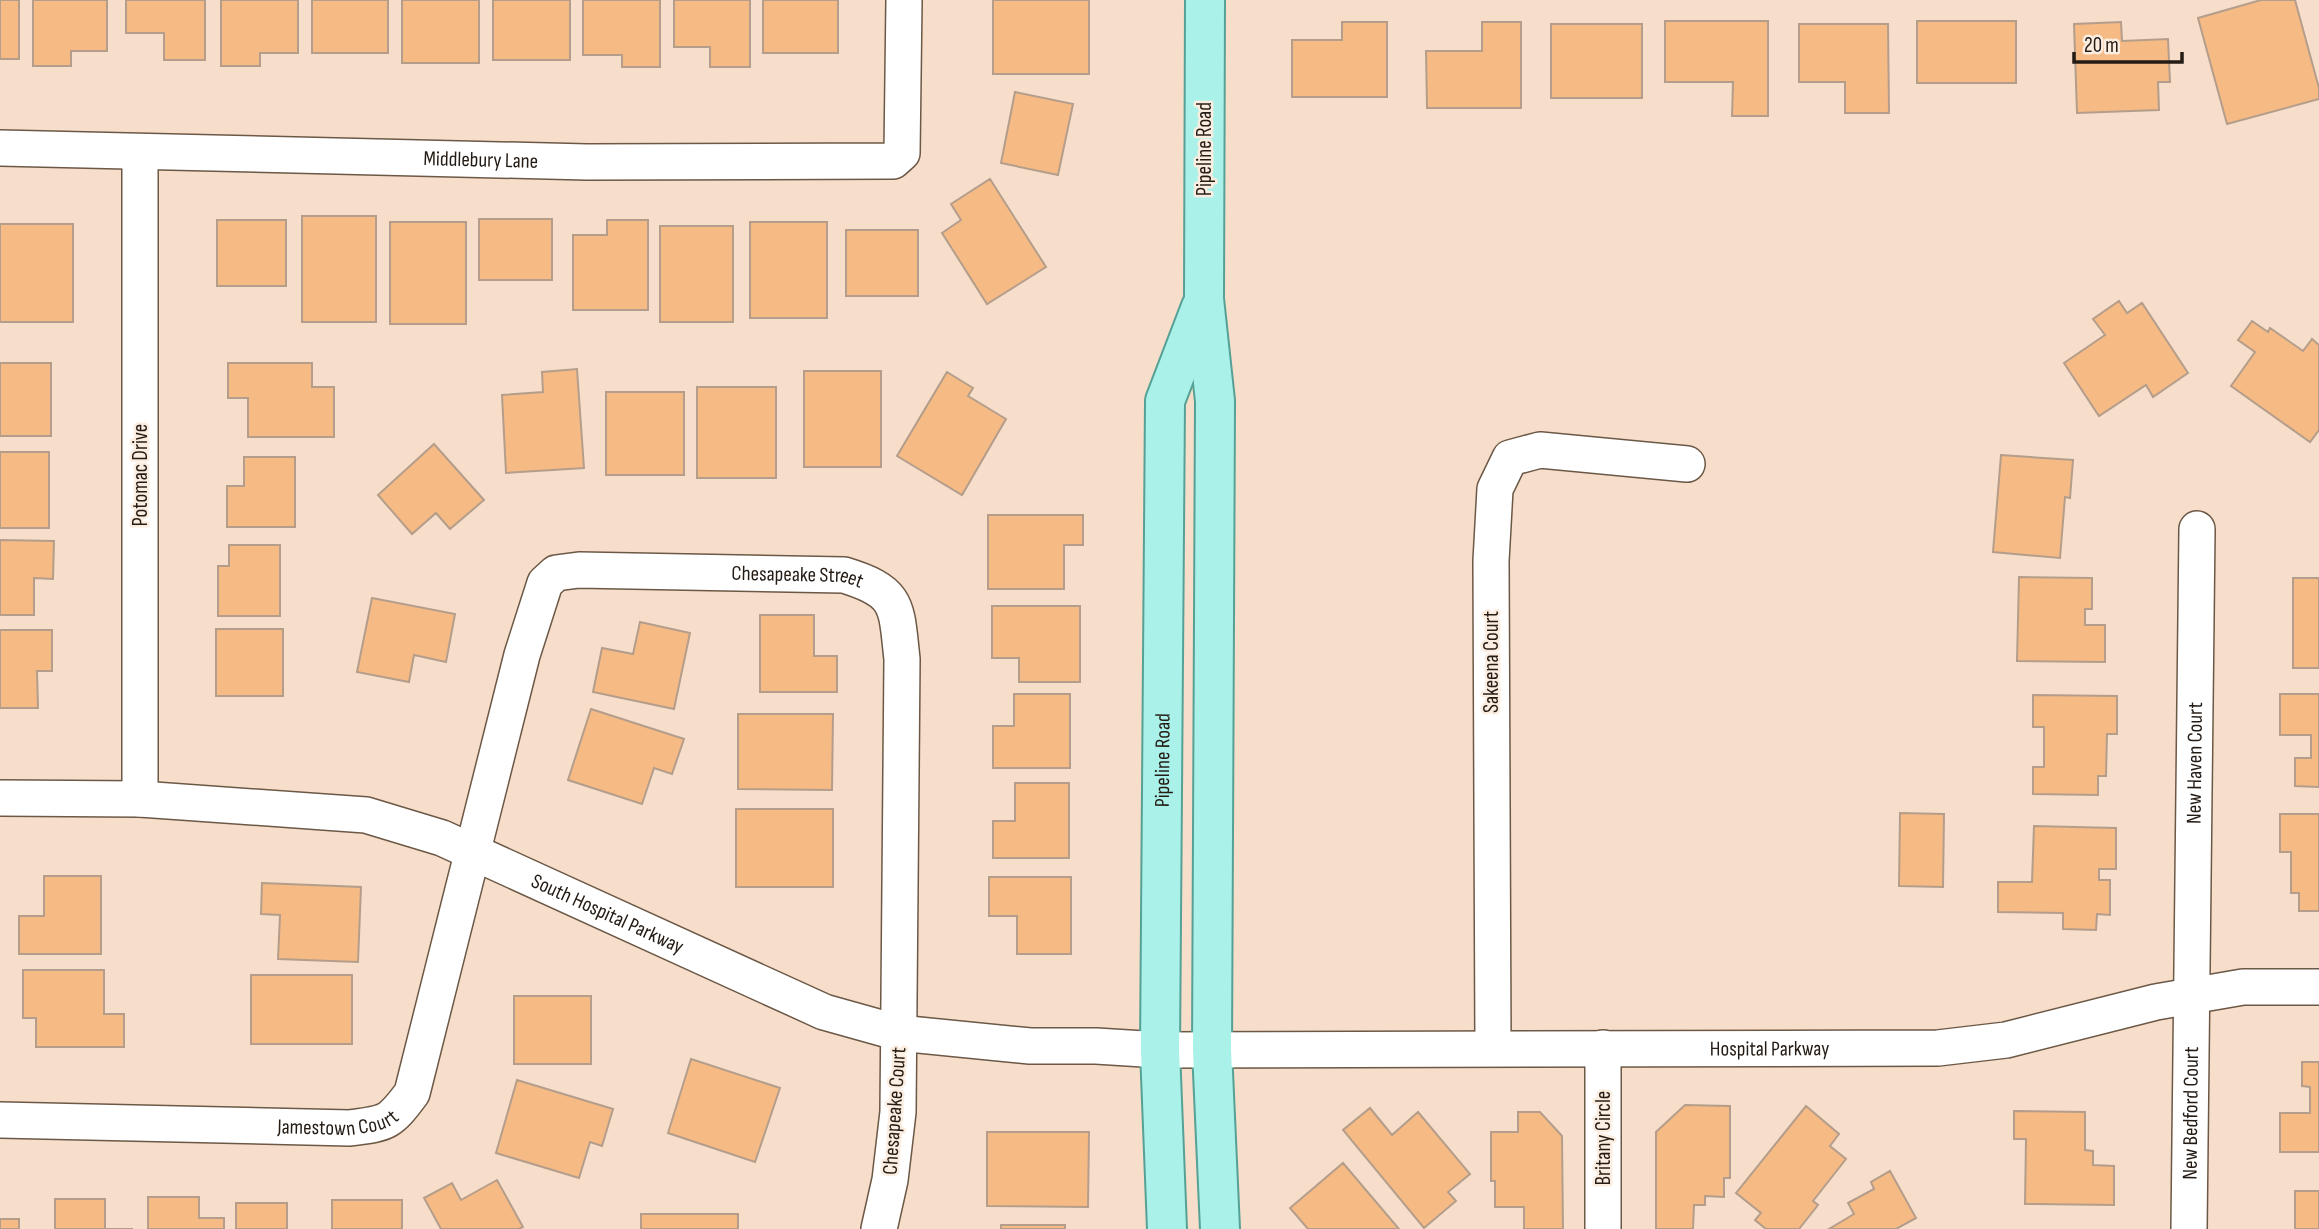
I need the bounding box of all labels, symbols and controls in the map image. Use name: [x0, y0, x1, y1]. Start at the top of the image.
scale bar: [2074, 21, 2182, 65]
text: 20 m: [2084, 33, 2119, 58]
street label: Pipeline Road: [1192, 102, 1217, 196]
street label: Middlebury Lane: [423, 146, 539, 174]
street label: Potomac Drive: [128, 424, 153, 526]
street label: Chesapeake Street: [731, 561, 867, 594]
street label: Sakeena Court: [1479, 611, 1504, 713]
street label: New Haven Court: [2182, 702, 2208, 824]
street label: Pipeline Road: [1150, 713, 1176, 807]
street label: South Hospital Parkway: [527, 868, 688, 959]
street label: Hospital Parkway: [1710, 1036, 1829, 1062]
street label: Chesapeake Court: [878, 1046, 911, 1176]
street label: New Bedford Court: [2178, 1046, 2204, 1180]
street label: Britany Circle: [1591, 1091, 1616, 1185]
street label: Jamestown Court: [276, 1105, 404, 1141]

